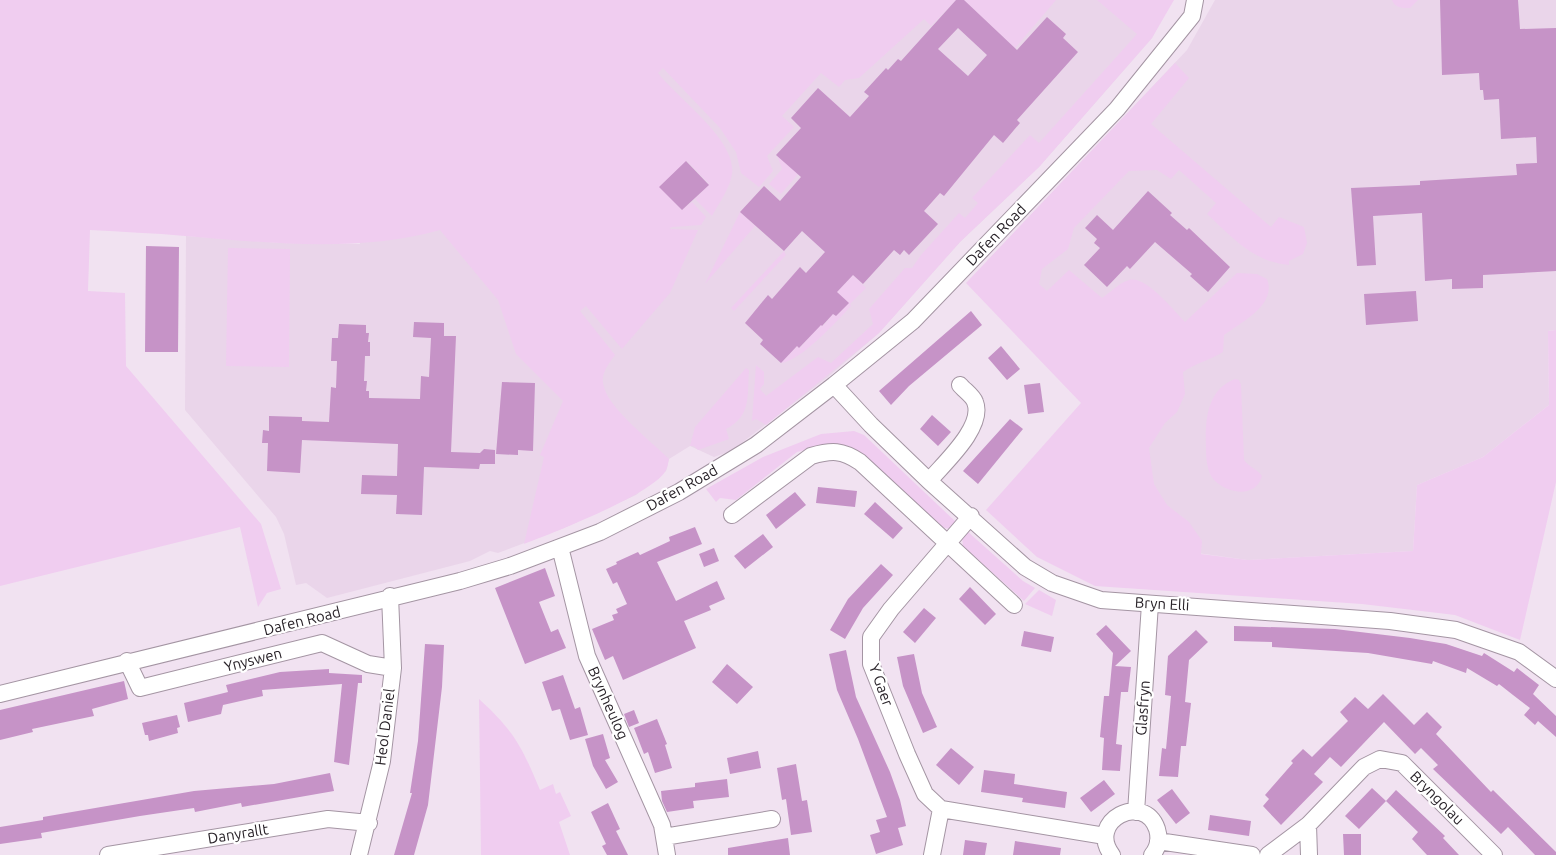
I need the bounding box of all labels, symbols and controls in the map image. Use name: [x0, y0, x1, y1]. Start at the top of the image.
street label: Dafen Road: [962, 200, 1029, 269]
street label: Dafen Road: [643, 461, 720, 514]
street label: Bryn Elli: [1134, 594, 1190, 613]
street label: Dafen Road: [262, 603, 342, 638]
street label: Ynyswen: [222, 644, 284, 675]
street label: Y Gaer: [866, 661, 897, 709]
street label: Brynheulog: [585, 664, 632, 742]
street label: Glasfryn: [1132, 680, 1153, 736]
street label: Heol Daniel: [371, 687, 398, 766]
street label: Bryngolau: [1407, 767, 1468, 828]
street label: Danyrallt: [206, 820, 270, 847]

